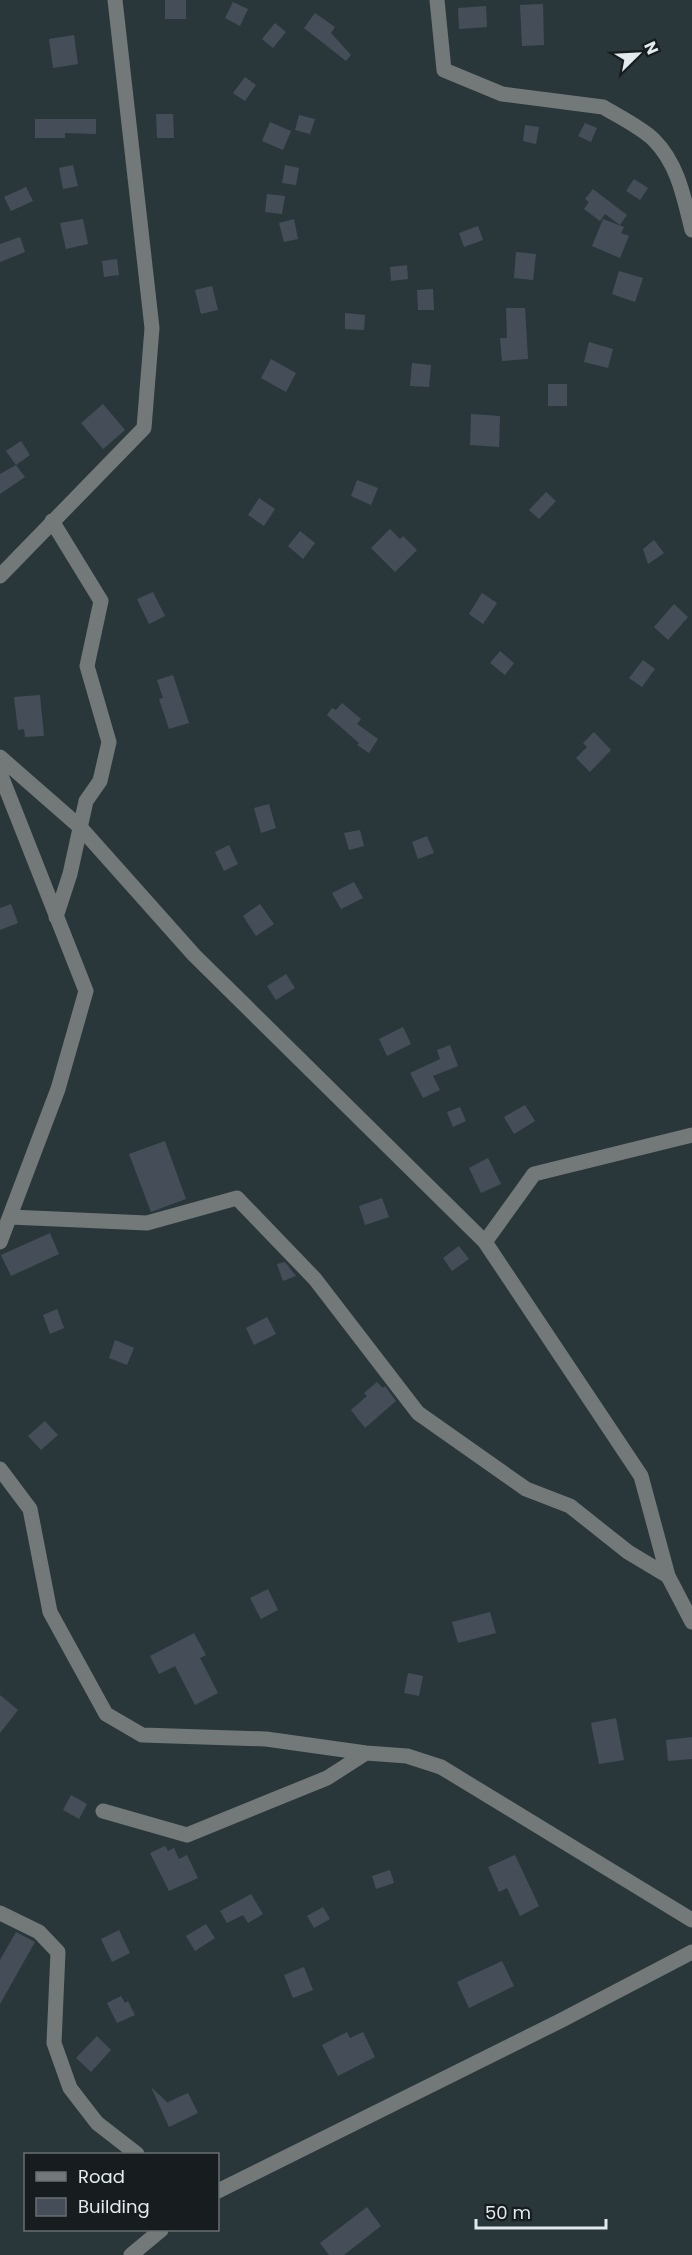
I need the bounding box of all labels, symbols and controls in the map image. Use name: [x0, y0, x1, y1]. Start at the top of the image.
north arrow: [608, 24, 668, 84]
text: N: [638, 38, 664, 58]
legend: [24, 2153, 219, 2231]
text: Road: [78, 2164, 125, 2189]
scale bar: [476, 2192, 606, 2230]
text: Building: [78, 2194, 150, 2219]
text: 50 m: [485, 2200, 531, 2225]

